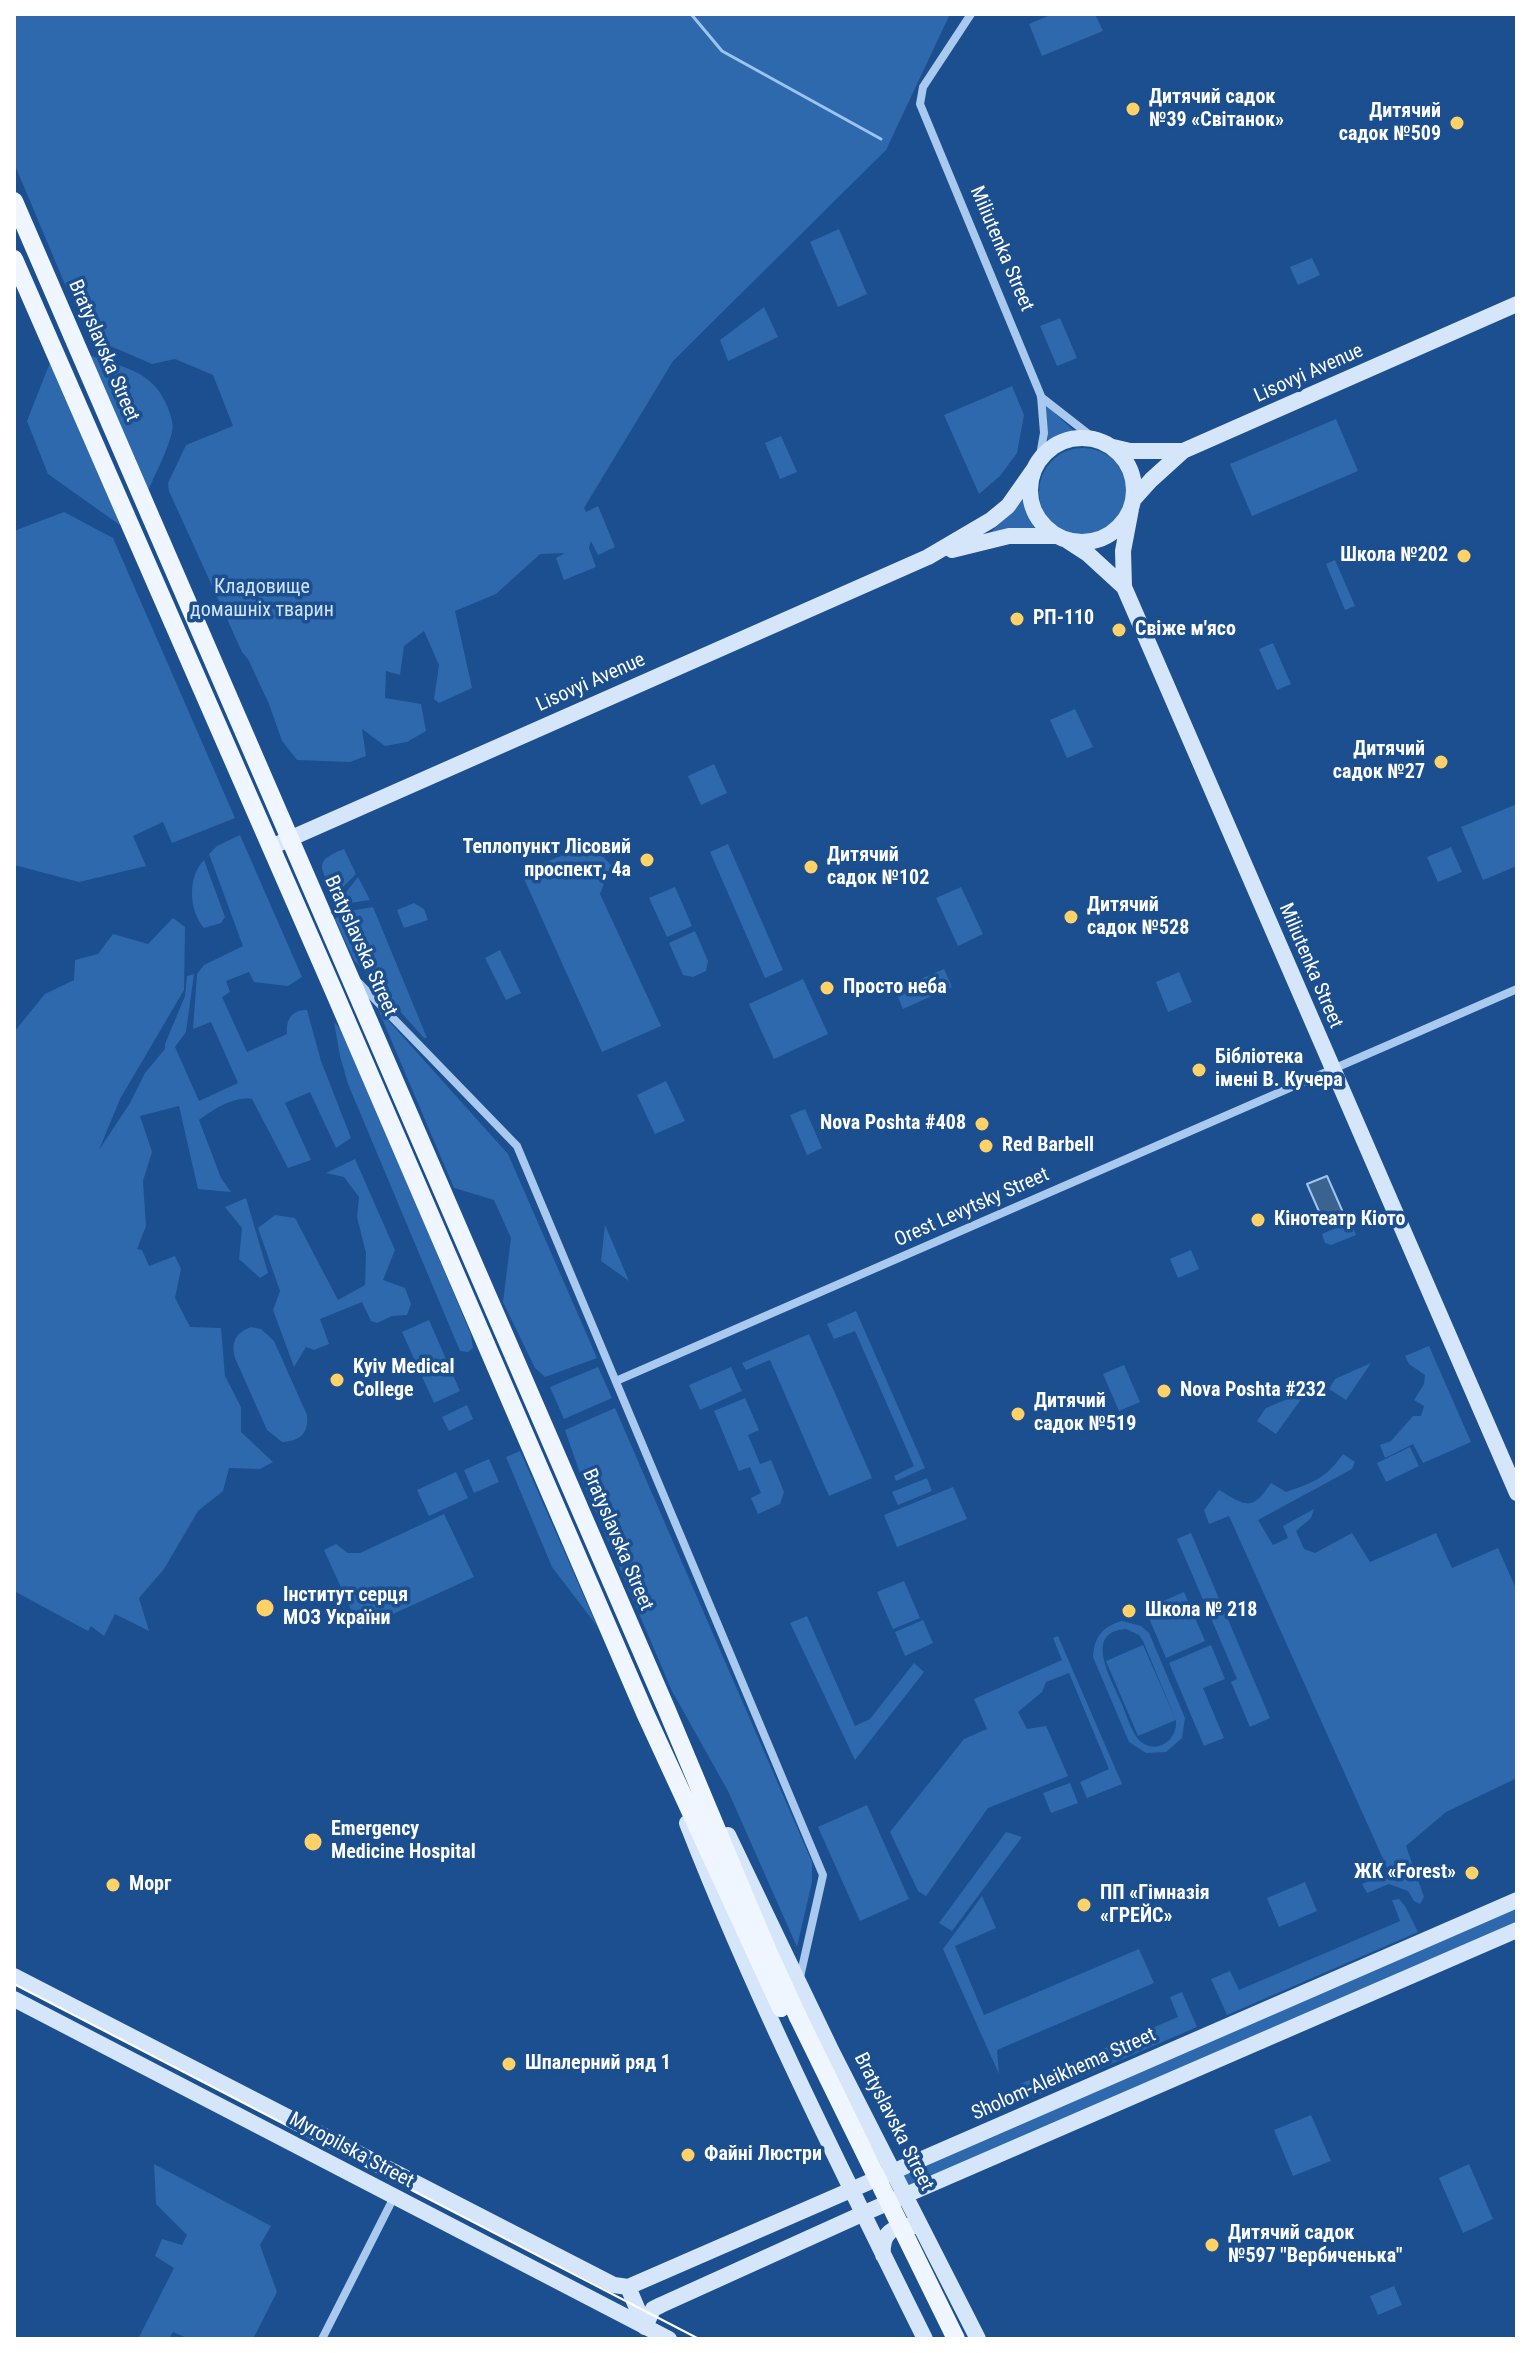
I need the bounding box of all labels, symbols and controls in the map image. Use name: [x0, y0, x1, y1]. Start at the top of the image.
place label: Дитячий садок №39 «Світанок»: [1149, 86, 1284, 133]
marker: Дитячий садок №39 «Світанок»: [1124, 100, 1142, 118]
place label: Дитячий садок №509: [1339, 100, 1441, 147]
marker: Дитячий садок №509: [1448, 114, 1466, 132]
street label: Miliutenka Street: [964, 183, 1038, 315]
street label: Bratyslavska Street: [62, 277, 144, 425]
street label: Lisovyi Avenue: [1251, 339, 1367, 409]
place label: Школа №202: [1340, 544, 1448, 568]
marker: Школа №202: [1455, 547, 1473, 565]
park label: Кладовище домашніх тварин: [190, 576, 334, 623]
place label: РП-110: [1033, 607, 1094, 631]
marker: РП-110: [1008, 610, 1026, 628]
place label: Свіже м'ясо: [1135, 618, 1236, 642]
marker: Свіже м'ясо: [1110, 621, 1128, 639]
street label: Lisovyi Avenue: [533, 648, 649, 718]
place label: Дитячий садок №27: [1333, 738, 1425, 785]
marker: Дитячий садок №27: [1432, 753, 1450, 771]
place label: Теплопункт Лісовий проспект, 4а: [462, 836, 631, 883]
place label: Дитячий садок №102: [827, 844, 929, 891]
marker: Теплопункт Лісовий проспект, 4а: [638, 851, 656, 869]
marker: Дитячий садок №102: [802, 858, 820, 876]
street label: Bratyslavska Street: [318, 872, 402, 1020]
place label: Дитячий садок №528: [1087, 894, 1189, 941]
street label: Miliutenka Street: [1273, 900, 1347, 1032]
marker: Дитячий садок №528: [1062, 908, 1080, 926]
place label: Просто неба: [843, 976, 947, 1000]
marker: Просто неба: [818, 979, 836, 997]
place label: Бібліотека імені В. Кучера: [1215, 1046, 1343, 1093]
marker: Бібліотека імені В. Кучера: [1190, 1061, 1208, 1079]
place label: Nova Poshta #408: [820, 1112, 966, 1136]
marker: Nova Poshta #408: [973, 1115, 991, 1133]
place label: Red Barbell: [1002, 1134, 1094, 1158]
marker: Red Barbell: [977, 1137, 995, 1155]
street label: Orest Levytsky Street: [891, 1163, 1053, 1253]
place label: Кінотеатр Кіото: [1274, 1208, 1406, 1232]
marker: Кінотеатр Кіото: [1249, 1211, 1267, 1229]
place label: Kyiv Medical College: [353, 1356, 455, 1403]
marker: Kyiv Medical College: [328, 1371, 346, 1389]
place label: Nova Poshta #232: [1180, 1379, 1326, 1403]
marker: Nova Poshta #232: [1155, 1382, 1173, 1400]
place label: Дитячий садок №519: [1034, 1390, 1136, 1437]
marker: Дитячий садок №519: [1009, 1405, 1027, 1423]
street label: Bratyslavska Street: [576, 1466, 658, 1614]
place label: Інститут серця МОЗ України: [283, 1584, 408, 1631]
marker: Інститут серця МОЗ України: [254, 1597, 276, 1619]
place label: Школа № 218: [1145, 1599, 1257, 1623]
marker: Школа № 218: [1120, 1602, 1138, 1620]
place label: Emergency Medicine Hospital: [331, 1818, 476, 1865]
marker: Emergency Medicine Hospital: [302, 1831, 324, 1853]
place label: ЖК «Forest»: [1354, 1861, 1456, 1885]
marker: ЖК «Forest»: [1463, 1864, 1481, 1882]
place label: Морг: [129, 1873, 171, 1897]
marker: Морг: [104, 1876, 122, 1894]
place label: ПП «Гімназія «ГРЕЙС»: [1100, 1882, 1210, 1929]
marker: ПП «Гімназія «ГРЕЙС»: [1075, 1896, 1093, 1914]
street label: Sholom-Aleikhema Street: [968, 2024, 1160, 2126]
street label: Bratyslavska Street: [848, 2049, 938, 2195]
place label: Шпалерний ряд 1: [525, 2052, 671, 2076]
marker: Шпалерний ряд 1: [500, 2055, 518, 2073]
street label: Myropilska Street: [285, 2108, 417, 2194]
place label: Файні Люстри: [704, 2143, 822, 2167]
marker: Файні Люстри: [679, 2146, 697, 2164]
place label: Дитячий садок №597 "Вербиченька": [1228, 2222, 1402, 2269]
marker: Дитячий садок №597 "Вербиченька": [1203, 2236, 1221, 2254]

